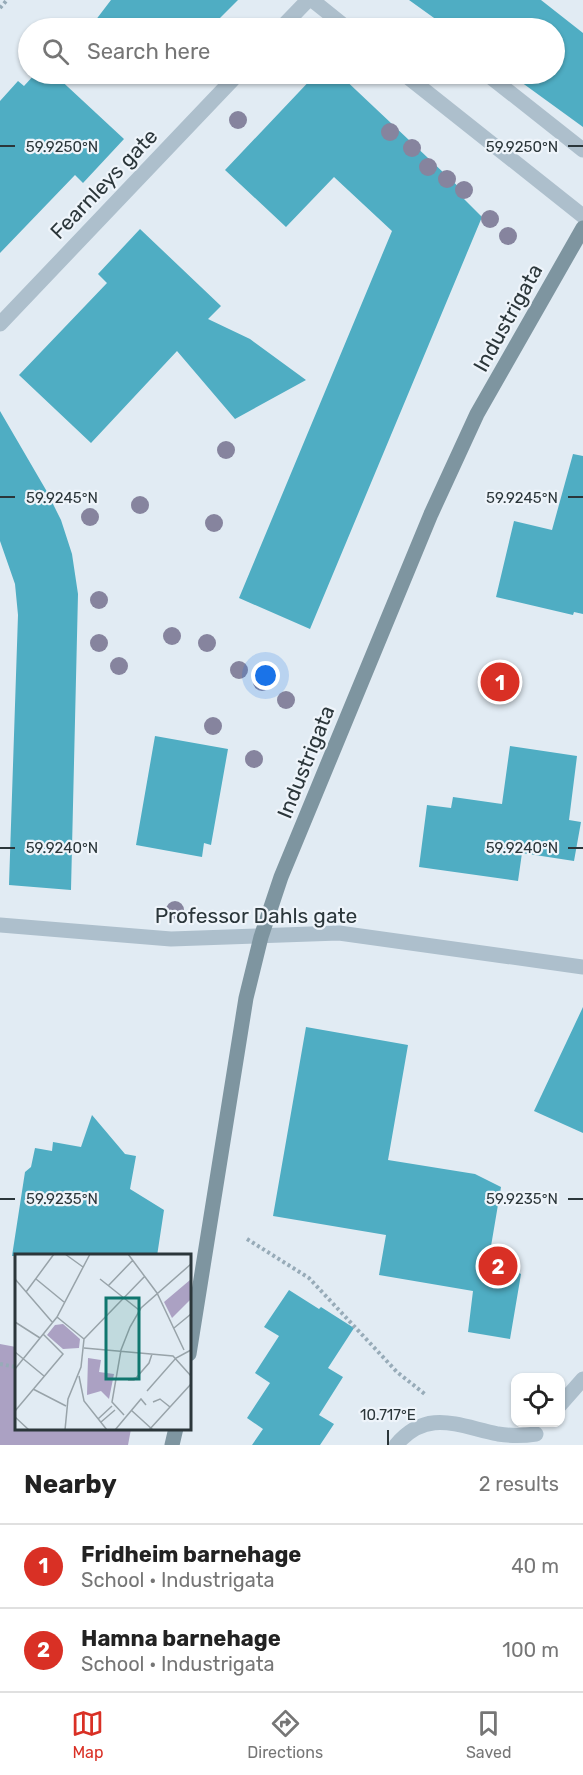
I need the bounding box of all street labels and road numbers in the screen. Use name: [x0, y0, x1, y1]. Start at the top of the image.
street label: Fearnleys gate: [45, 123, 163, 244]
street label: Industrigata: [468, 259, 547, 376]
street label: Industrigata: [272, 702, 339, 822]
street label: Professor Dahls gate: [155, 903, 357, 928]

